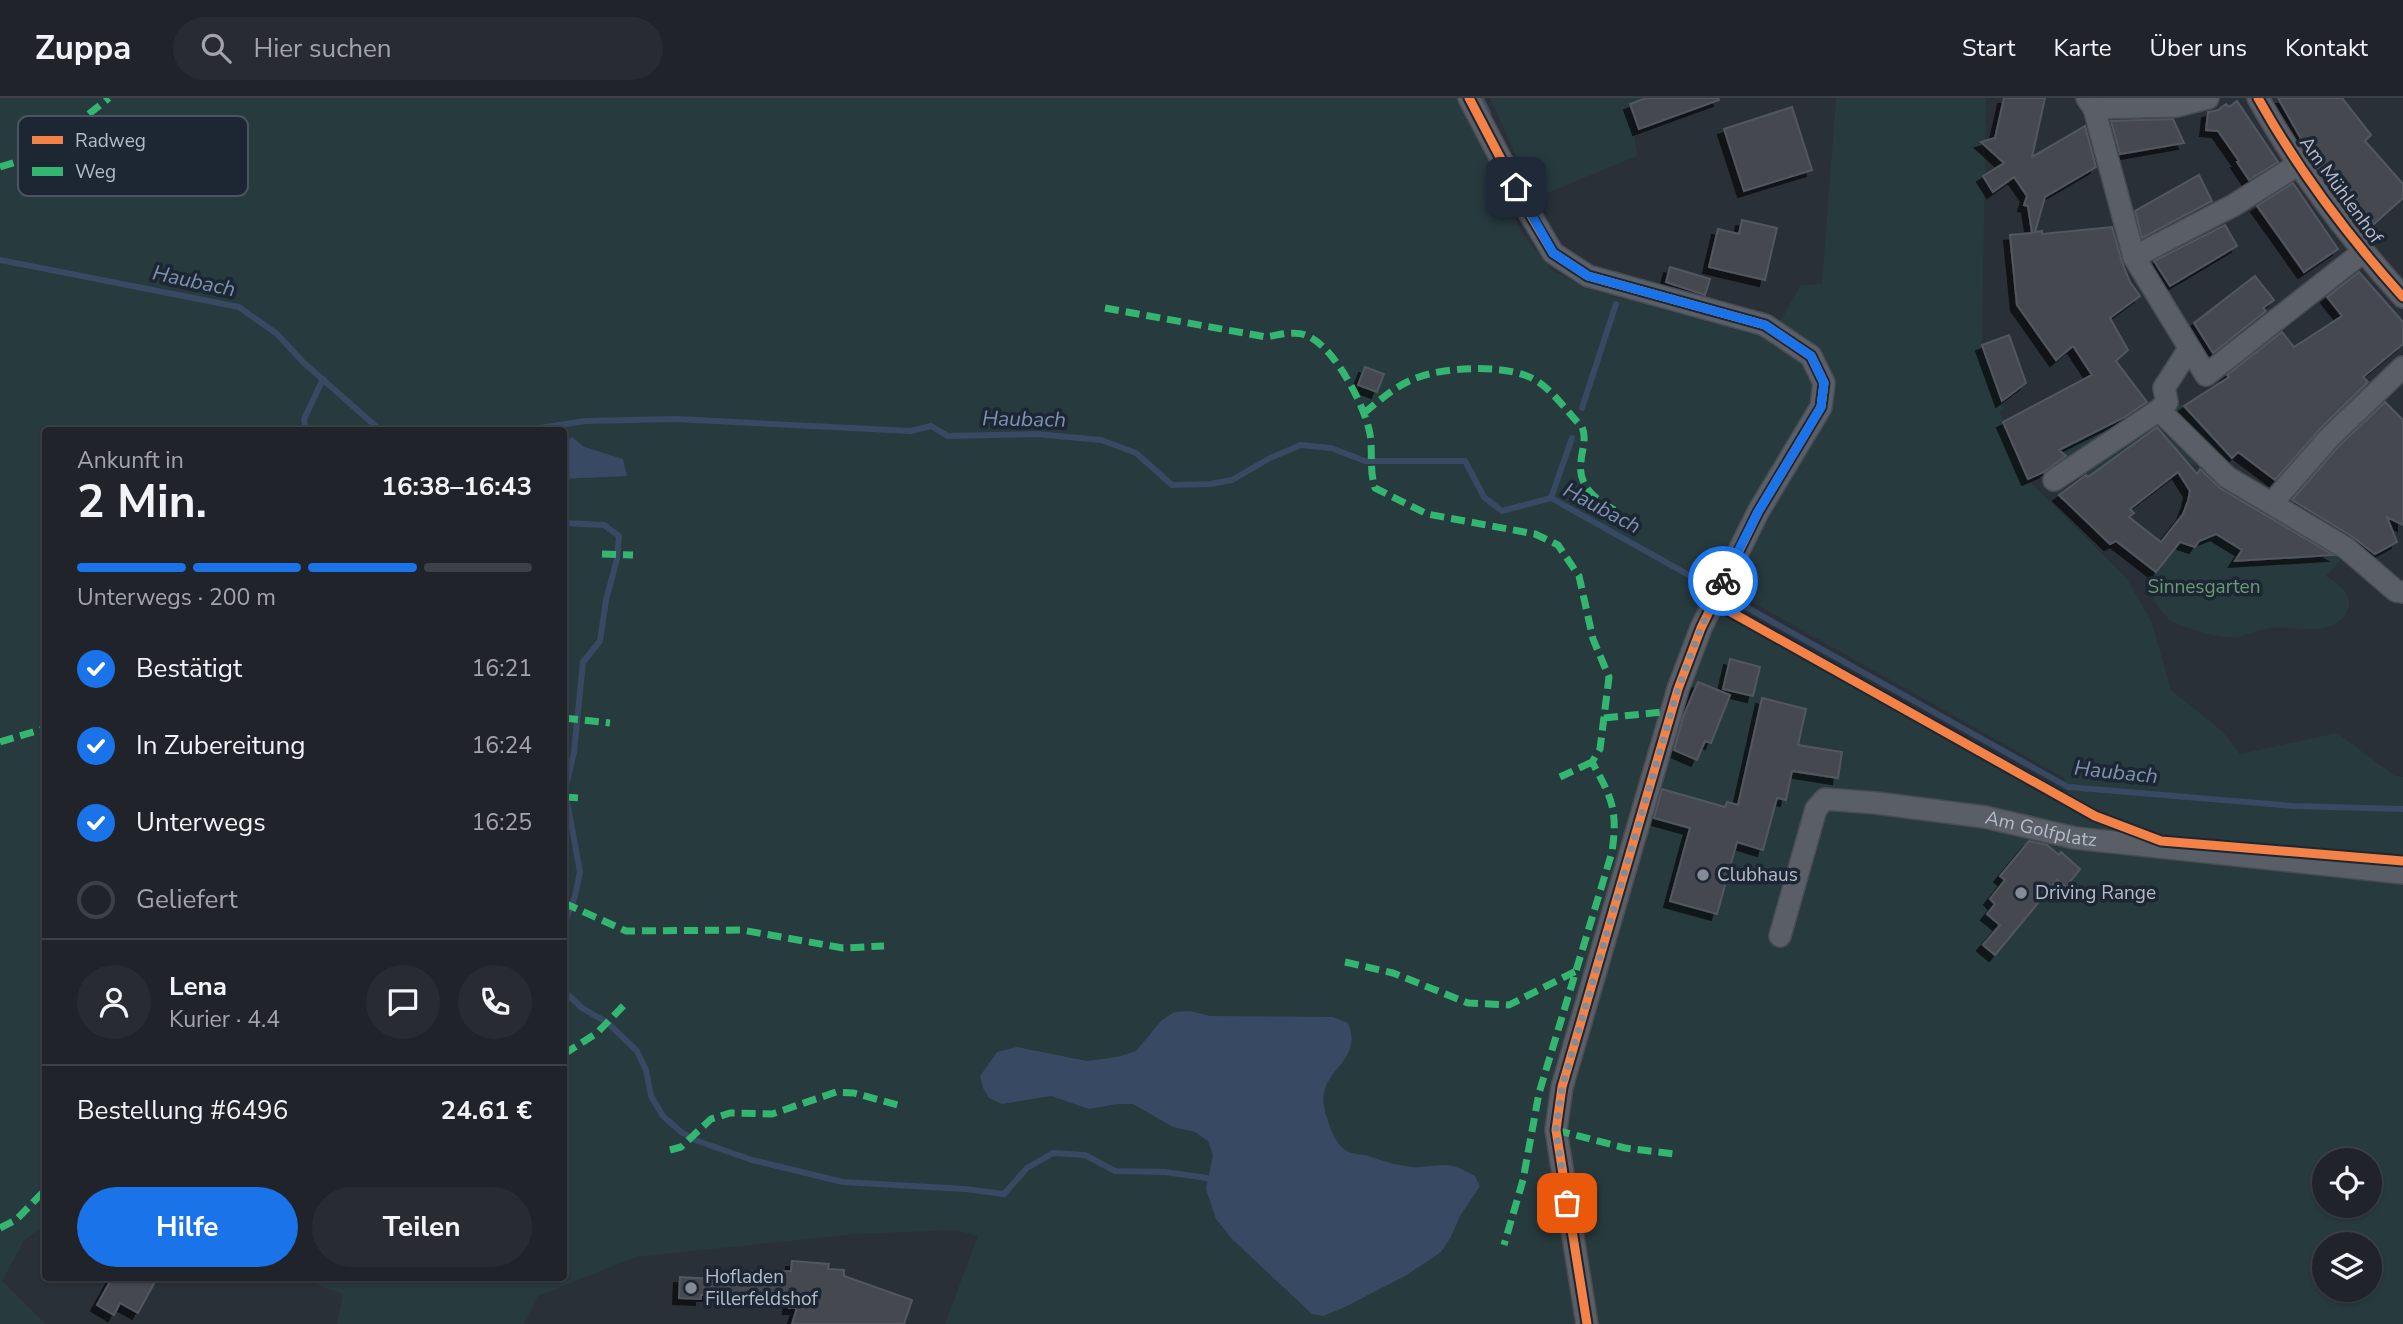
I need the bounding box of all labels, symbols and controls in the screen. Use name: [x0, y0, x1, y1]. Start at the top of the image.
search box: [173, 17, 663, 80]
text: Zuppa: [35, 26, 131, 71]
icon: search: [197, 29, 235, 67]
text: Hier suchen: [253, 31, 392, 66]
text: Start: [1962, 32, 2015, 64]
text: Karte: [2053, 32, 2111, 64]
text: Über uns: [2149, 32, 2247, 64]
text: Kontakt: [2285, 32, 2368, 64]
legend: [18, 116, 248, 196]
text: Radweg: [75, 128, 146, 154]
street label: Am Mühlenhof: [2293, 131, 2389, 249]
pin: [1486, 157, 1546, 217]
text: Weg: [75, 159, 116, 185]
icon: home: [1497, 168, 1535, 206]
water label: Haubach: [150, 259, 238, 303]
water label: Haubach: [982, 404, 1066, 434]
text: Ankunft in: [77, 445, 184, 476]
text: 16:38–16:43: [381, 469, 532, 504]
text: 2 Min.: [77, 470, 207, 533]
water label: Haubach: [1558, 476, 1646, 540]
courier: [1688, 546, 1758, 616]
icon: bike: [1704, 562, 1742, 600]
park label: Sinnesgarten: [2148, 574, 2260, 600]
text: Unterwegs · 200 m: [77, 582, 276, 613]
icon: check: [77, 650, 115, 688]
text: Bestätigt: [136, 651, 242, 686]
text: 16:21: [472, 653, 532, 684]
icon: check: [77, 727, 115, 765]
text: In Zubereitung: [136, 728, 305, 763]
text: 16:24: [472, 730, 532, 761]
water label: Haubach: [2073, 754, 2159, 790]
icon: check: [77, 804, 115, 842]
text: Unterwegs: [136, 805, 266, 840]
street label: Am Golfplatz: [1983, 805, 2098, 853]
text: 16:25: [472, 807, 532, 838]
place label: Clubhaus: [1717, 862, 1798, 888]
marker: Clubhaus: [1695, 867, 1711, 883]
place label: Driving Range: [2035, 880, 2156, 906]
text: Geliefert: [136, 882, 237, 917]
marker: Driving Range: [2013, 885, 2029, 901]
button: person: [77, 965, 151, 1039]
button: chat: [366, 965, 440, 1039]
button: phone: [458, 965, 532, 1039]
text: Lena: [169, 969, 227, 1004]
text: Kurier · 4.4: [169, 1004, 280, 1035]
text: Bestellung #6496: [77, 1093, 288, 1128]
text: 24.61 €: [441, 1093, 532, 1128]
map controls: [2312, 1148, 2382, 1302]
button: locate: [2312, 1148, 2382, 1218]
pin: [1537, 1173, 1597, 1233]
icon: bag: [1548, 1184, 1586, 1222]
button: Hilfe: [77, 1187, 298, 1267]
button: Teilen: [312, 1187, 532, 1267]
button: layers: [2312, 1232, 2382, 1302]
place label: Hofladen Fillerfeldshof: [705, 1264, 819, 1312]
marker: Hofladen Fillerfeldshof: [683, 1280, 699, 1296]

